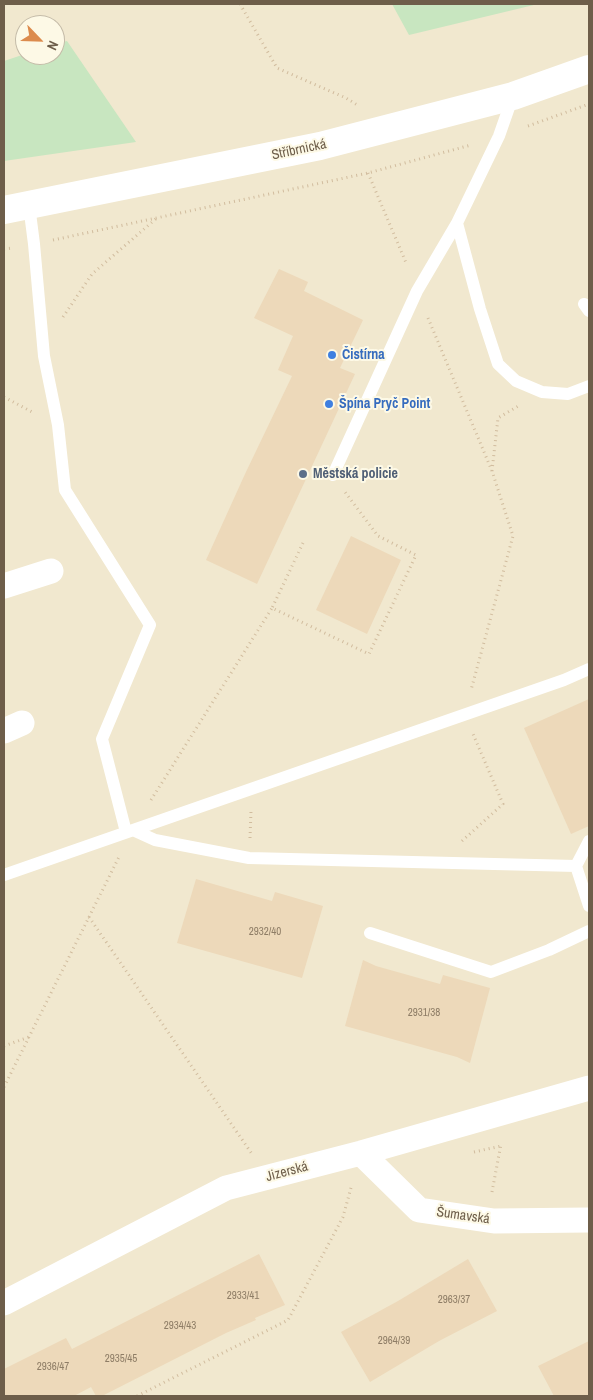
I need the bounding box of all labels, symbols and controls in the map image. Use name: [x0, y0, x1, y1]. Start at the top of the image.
north arrow: [15, 15, 65, 65]
text: N: [43, 38, 63, 53]
street label: Stříbrnická: [270, 136, 328, 164]
place label: Čistírna: [342, 347, 385, 363]
marker: Čistírna: [326, 349, 338, 361]
place label: Špína Pryč Point: [339, 396, 430, 412]
marker: Špína Pryč Point: [323, 398, 335, 410]
place label: Městská policie: [313, 466, 398, 482]
marker: Městská policie: [297, 468, 309, 480]
house number: 2932/40: [249, 925, 281, 939]
house number: 2931/38: [408, 1006, 440, 1020]
street label: Jizerská: [264, 1158, 310, 1186]
street label: Šumavská: [435, 1204, 491, 1228]
house number: 2933/41: [227, 1289, 259, 1303]
house number: 2963/37: [438, 1293, 470, 1307]
house number: 2934/43: [164, 1319, 196, 1333]
house number: 2964/39: [378, 1334, 410, 1348]
house number: 2935/45: [105, 1352, 137, 1366]
house number: 2936/47: [37, 1360, 69, 1374]

